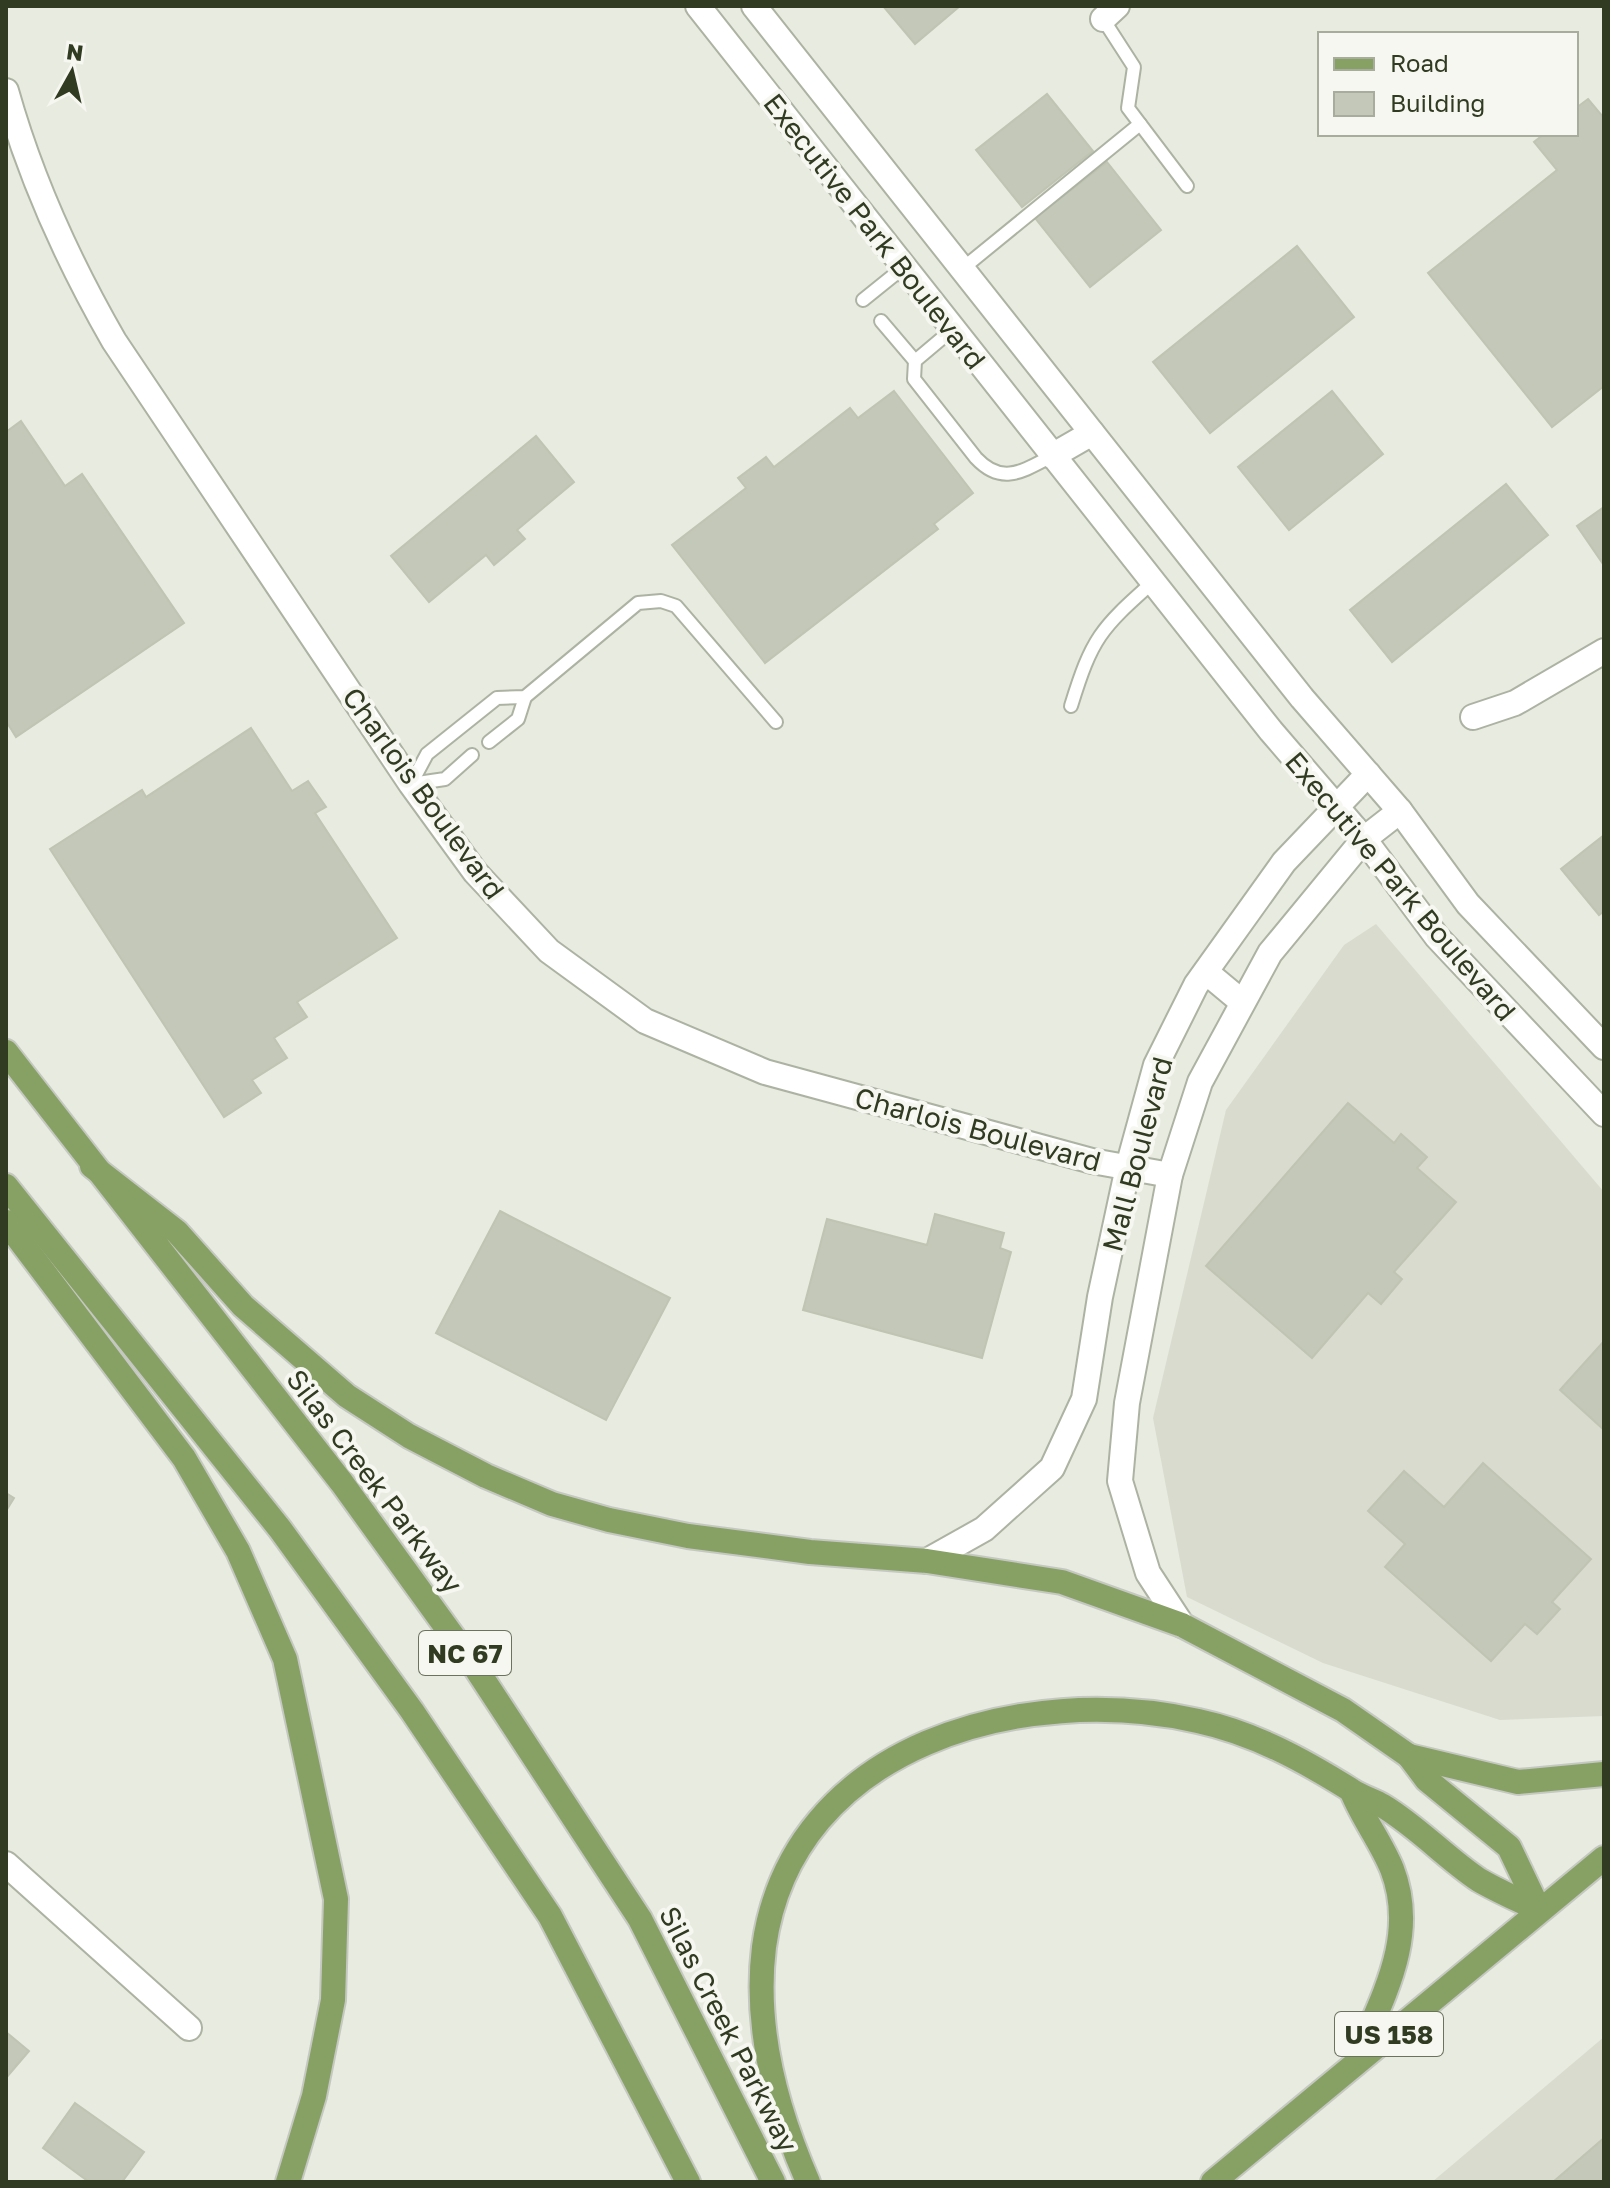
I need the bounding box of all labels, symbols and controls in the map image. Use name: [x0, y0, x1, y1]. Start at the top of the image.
north arrow: [32, 32, 112, 112]
legend: [1318, 32, 1578, 136]
text: N: [65, 37, 85, 66]
text: Road: [1390, 48, 1449, 77]
street label: Executive Park Boulevard: [757, 87, 993, 375]
text: Building: [1390, 88, 1485, 117]
street label: Charlois Boulevard: [336, 681, 512, 905]
street label: Executive Park Boulevard: [1279, 745, 1523, 1027]
street label: Mall Boulevard: [1095, 1053, 1179, 1255]
street label: Charlois Boulevard: [851, 1080, 1105, 1178]
street label: Silas Creek Parkway: [280, 1363, 470, 1599]
road number: NC 67: [419, 1631, 511, 1675]
street label: Silas Creek Parkway: [653, 1901, 805, 2157]
road number: US 158: [1335, 2012, 1443, 2056]

